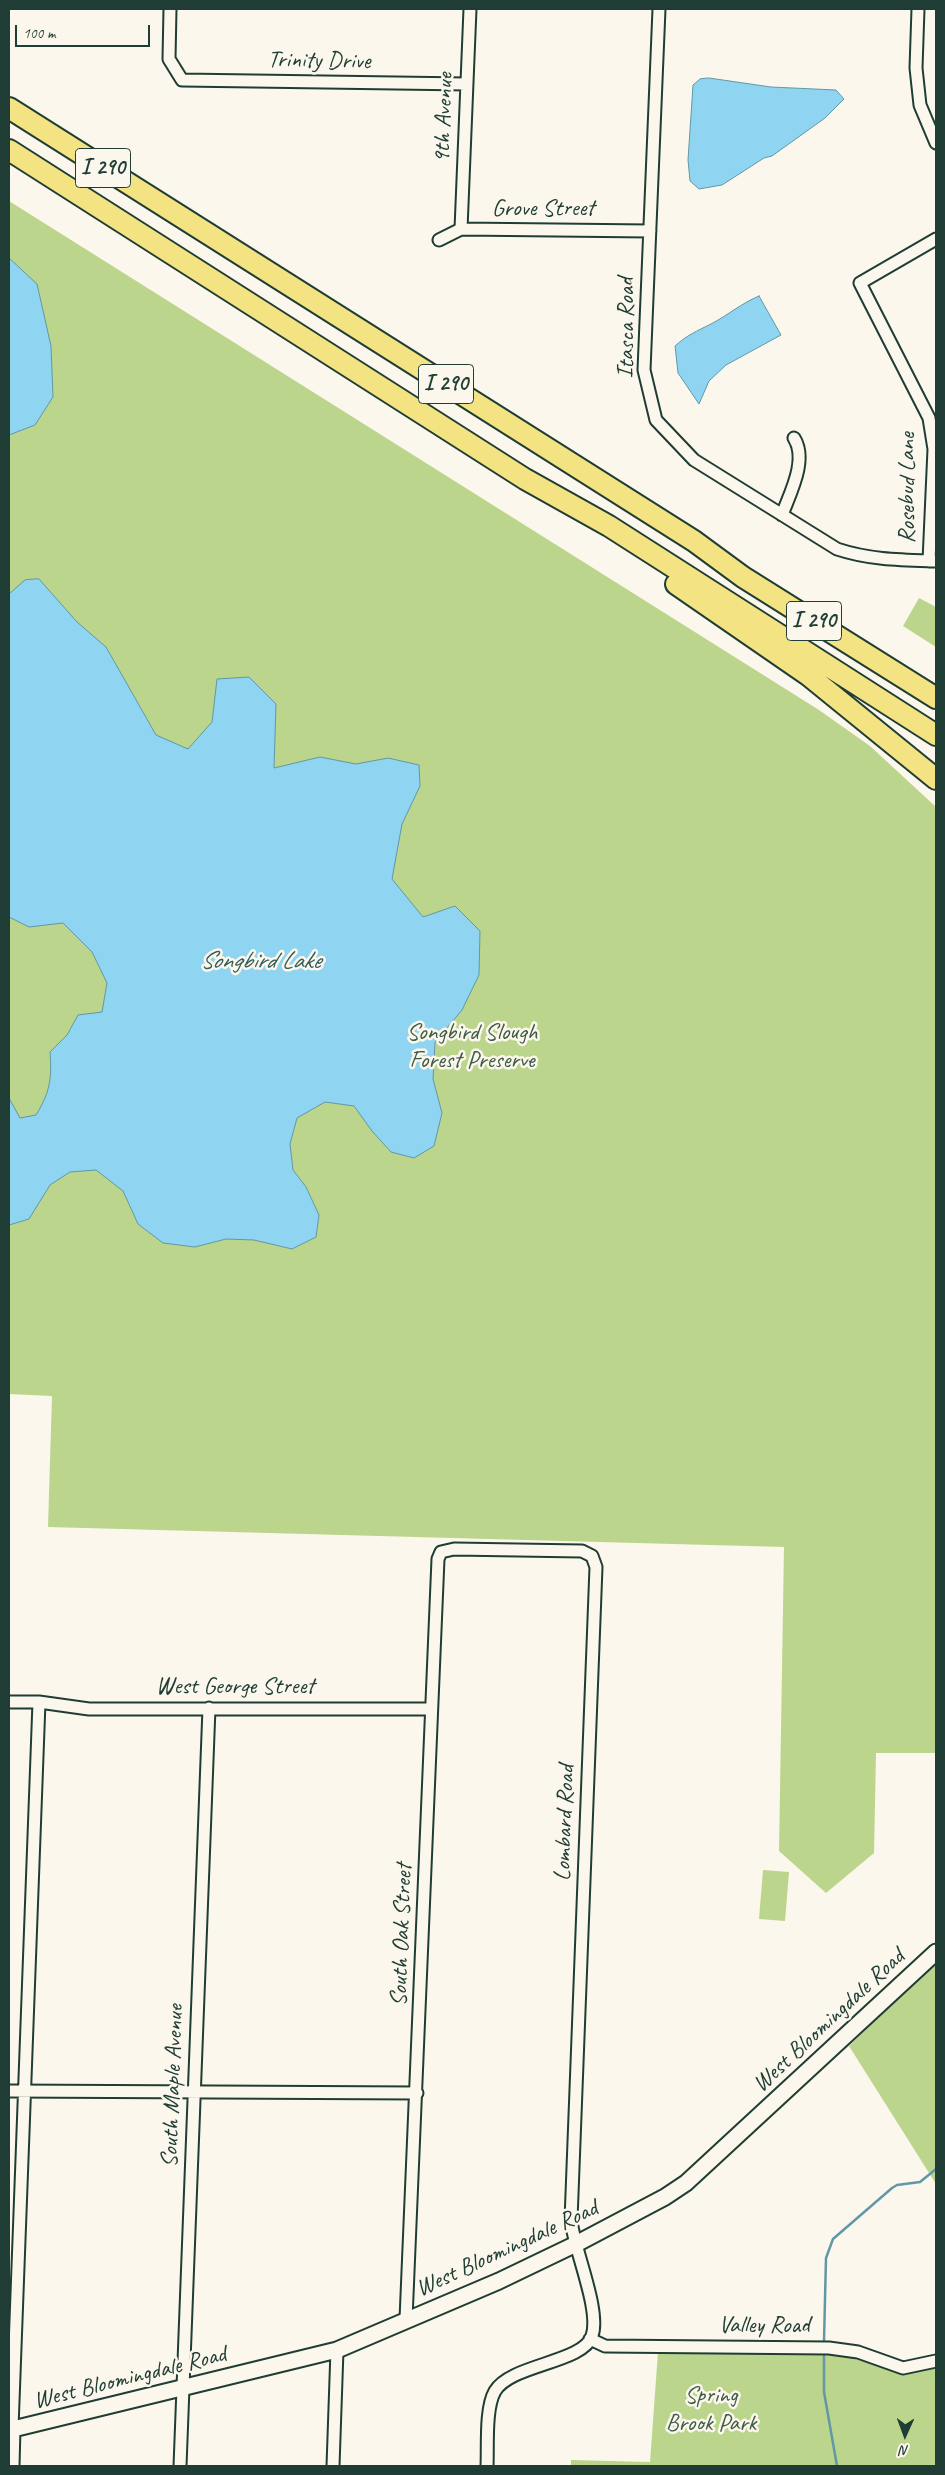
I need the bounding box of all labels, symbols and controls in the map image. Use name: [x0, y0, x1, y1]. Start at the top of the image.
scale bar: [18, 15, 152, 47]
text: 100 m: [23, 24, 55, 43]
street label: Trinity Drive: [267, 46, 371, 76]
street label: 9th Avenue: [428, 72, 460, 164]
road number: I 290: [76, 148, 130, 188]
street label: Grove Street: [492, 195, 594, 223]
street label: Itasca Road: [613, 277, 641, 379]
road number: I 290: [418, 364, 474, 404]
street label: Rosebud Lane: [894, 433, 922, 543]
road number: I 290: [786, 602, 842, 640]
water label: Songbird Lake: [200, 946, 320, 976]
park label: Songbird Slough Forest Preserve: [407, 1019, 537, 1075]
street label: West George Street: [156, 1673, 314, 1701]
street label: Lombard Road: [549, 1764, 581, 1882]
street label: South Oak Street: [385, 1863, 419, 2007]
street label: West Bloomingdale Road: [747, 1943, 911, 2099]
street label: South Maple Avenue: [156, 2004, 190, 2168]
street label: West Bloomingdale Road: [412, 2194, 602, 2304]
street label: Valley Road: [718, 2312, 810, 2340]
street label: West Bloomingdale Road: [31, 2340, 229, 2416]
park label: Spring Brook Park: [666, 2382, 756, 2438]
north arrow: [880, 2410, 930, 2460]
text: N: [900, 2442, 909, 2459]

